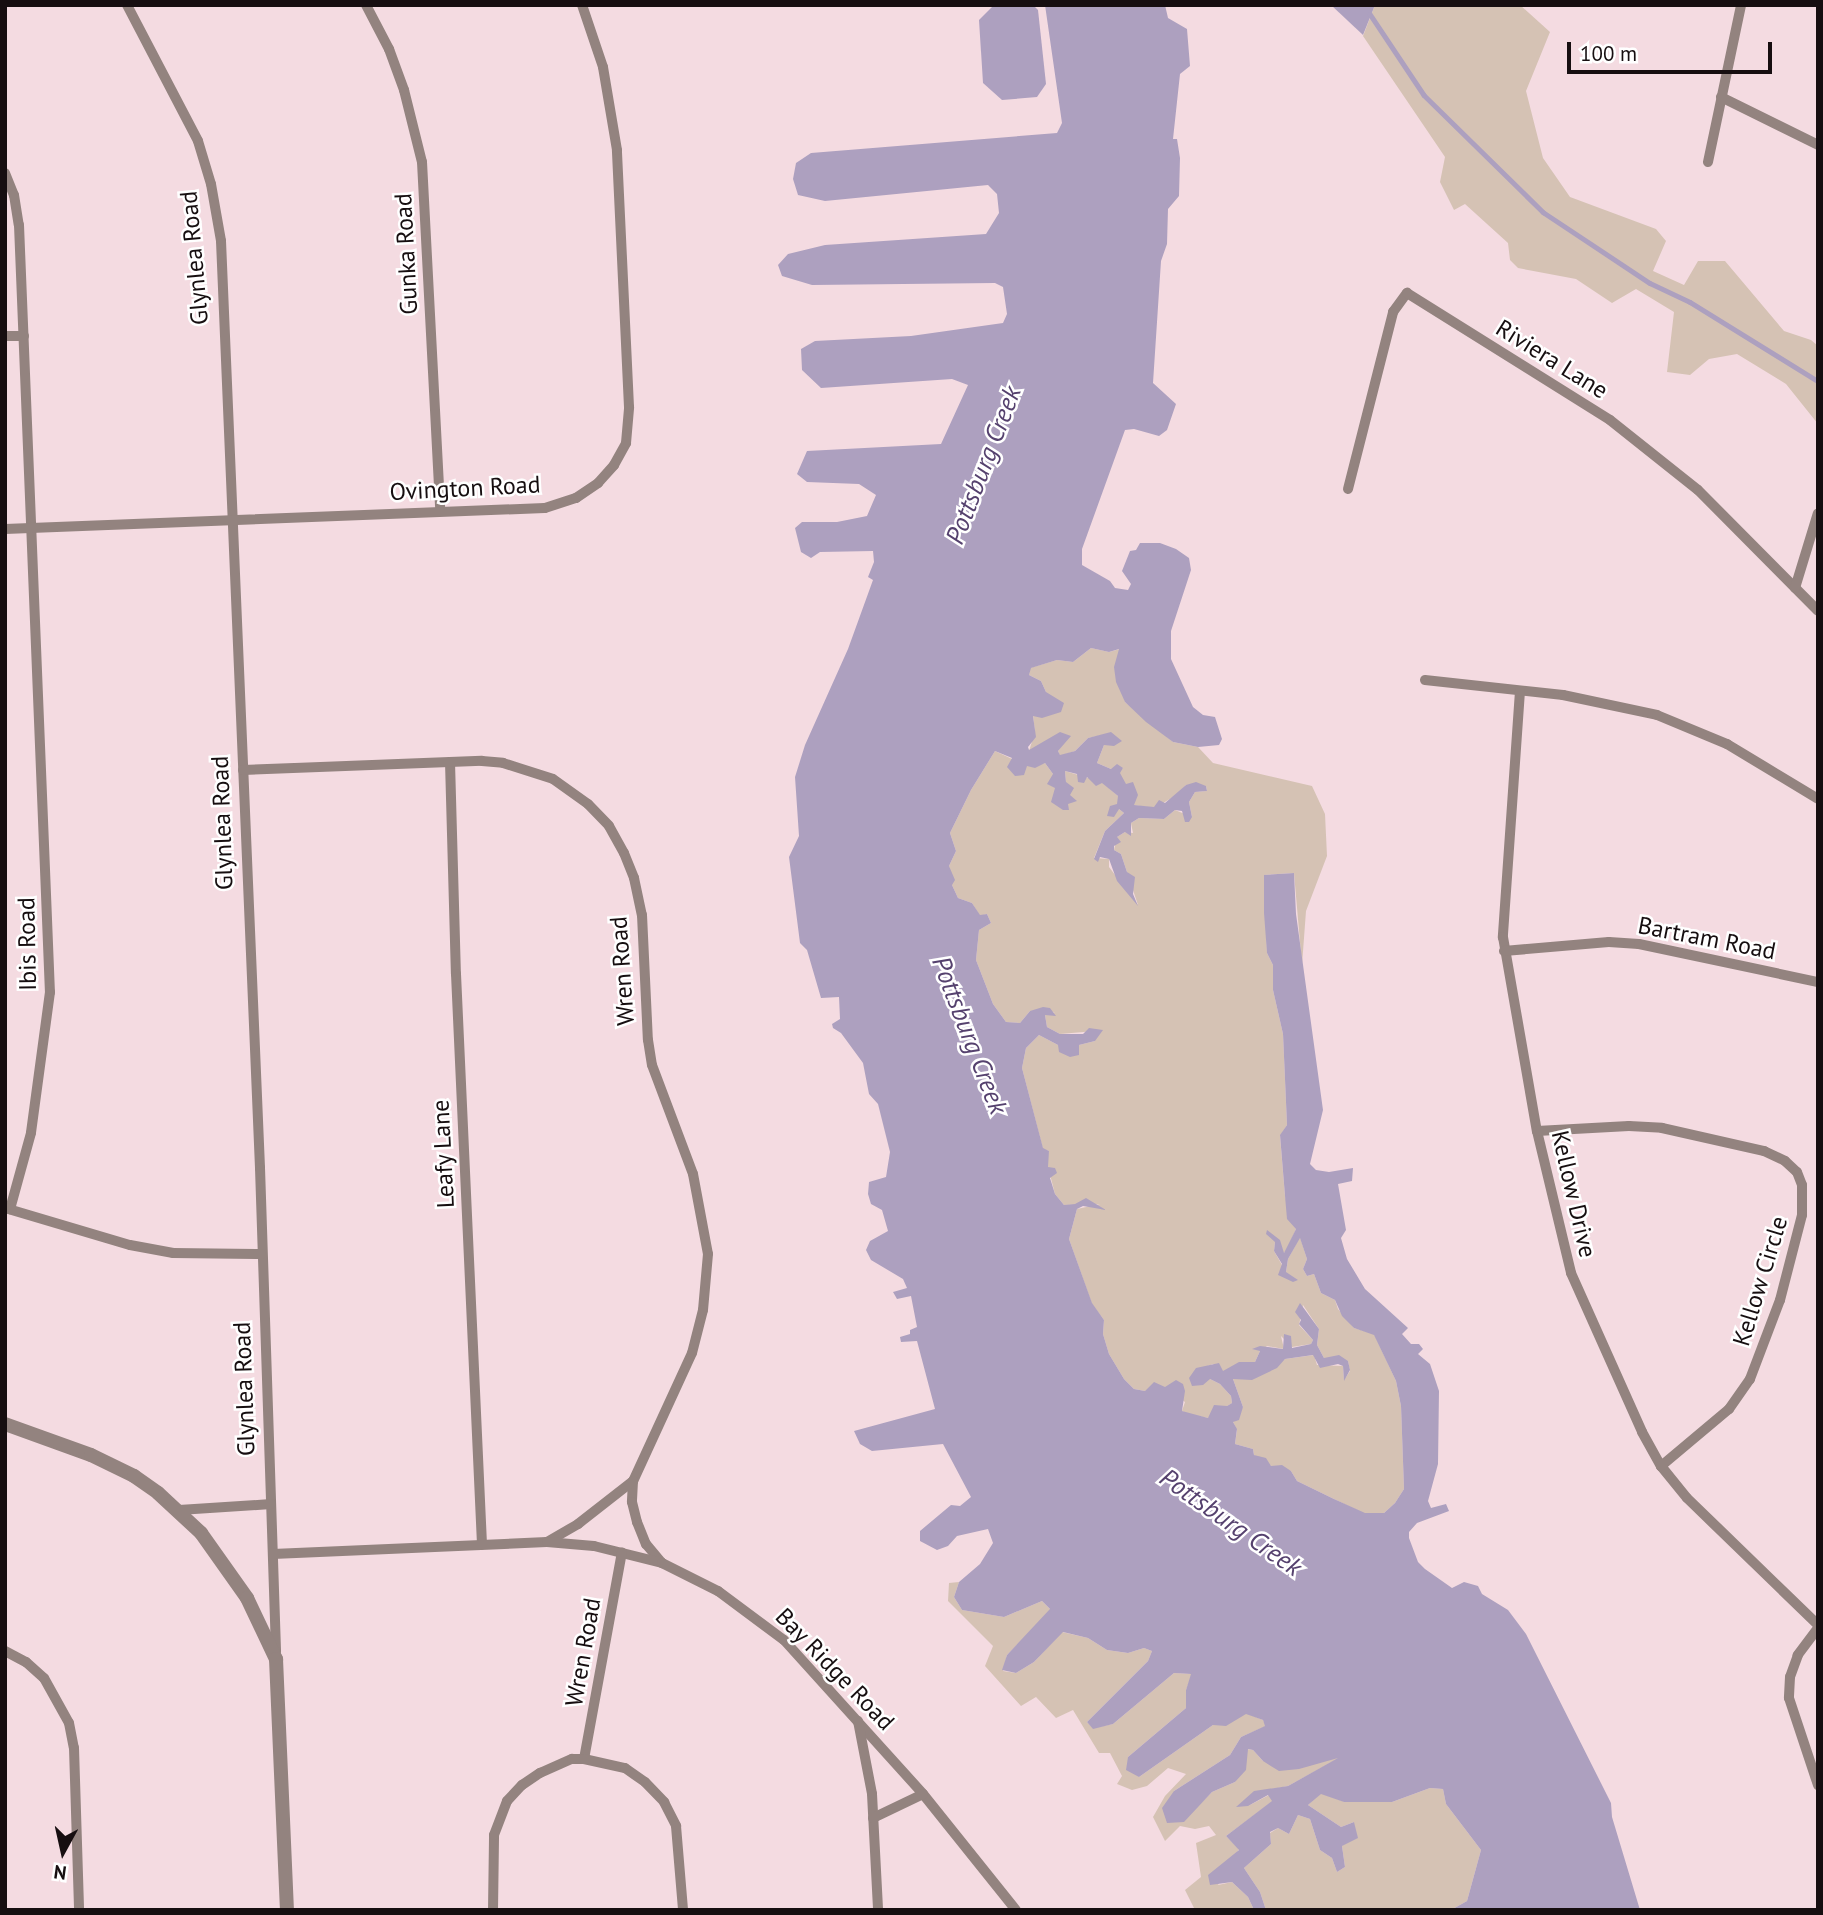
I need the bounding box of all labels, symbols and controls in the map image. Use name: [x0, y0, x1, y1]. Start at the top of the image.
scale bar: [1571, 28, 1776, 72]
text: 100 m: [1580, 40, 1637, 67]
street label: Glynlea Road: [174, 190, 214, 326]
street label: Gunka Road: [388, 193, 424, 315]
street label: Riviera Lane: [1491, 313, 1613, 405]
water label: Pottsburg Creek: [939, 382, 1027, 548]
street label: Ovington Road: [389, 470, 541, 506]
street label: Glynlea Road: [205, 755, 239, 891]
street label: Ibis Road: [12, 897, 42, 991]
street label: Bartram Road: [1636, 911, 1778, 965]
street label: Wren Road: [604, 915, 640, 1027]
water label: Pottsburg Creek: [926, 952, 1014, 1118]
street label: Leafy Lane: [426, 1099, 460, 1209]
street label: Kellow Drive: [1545, 1127, 1603, 1261]
street label: Kellow Circle: [1727, 1212, 1793, 1350]
street label: Glynlea Road: [227, 1321, 261, 1457]
water label: Pottsburg Creek: [1154, 1461, 1308, 1583]
street label: Wren Road: [559, 1596, 607, 1708]
street label: Bay Ridge Road: [769, 1602, 901, 1736]
north arrow: [28, 1817, 98, 1887]
text: N: [52, 1860, 68, 1886]

